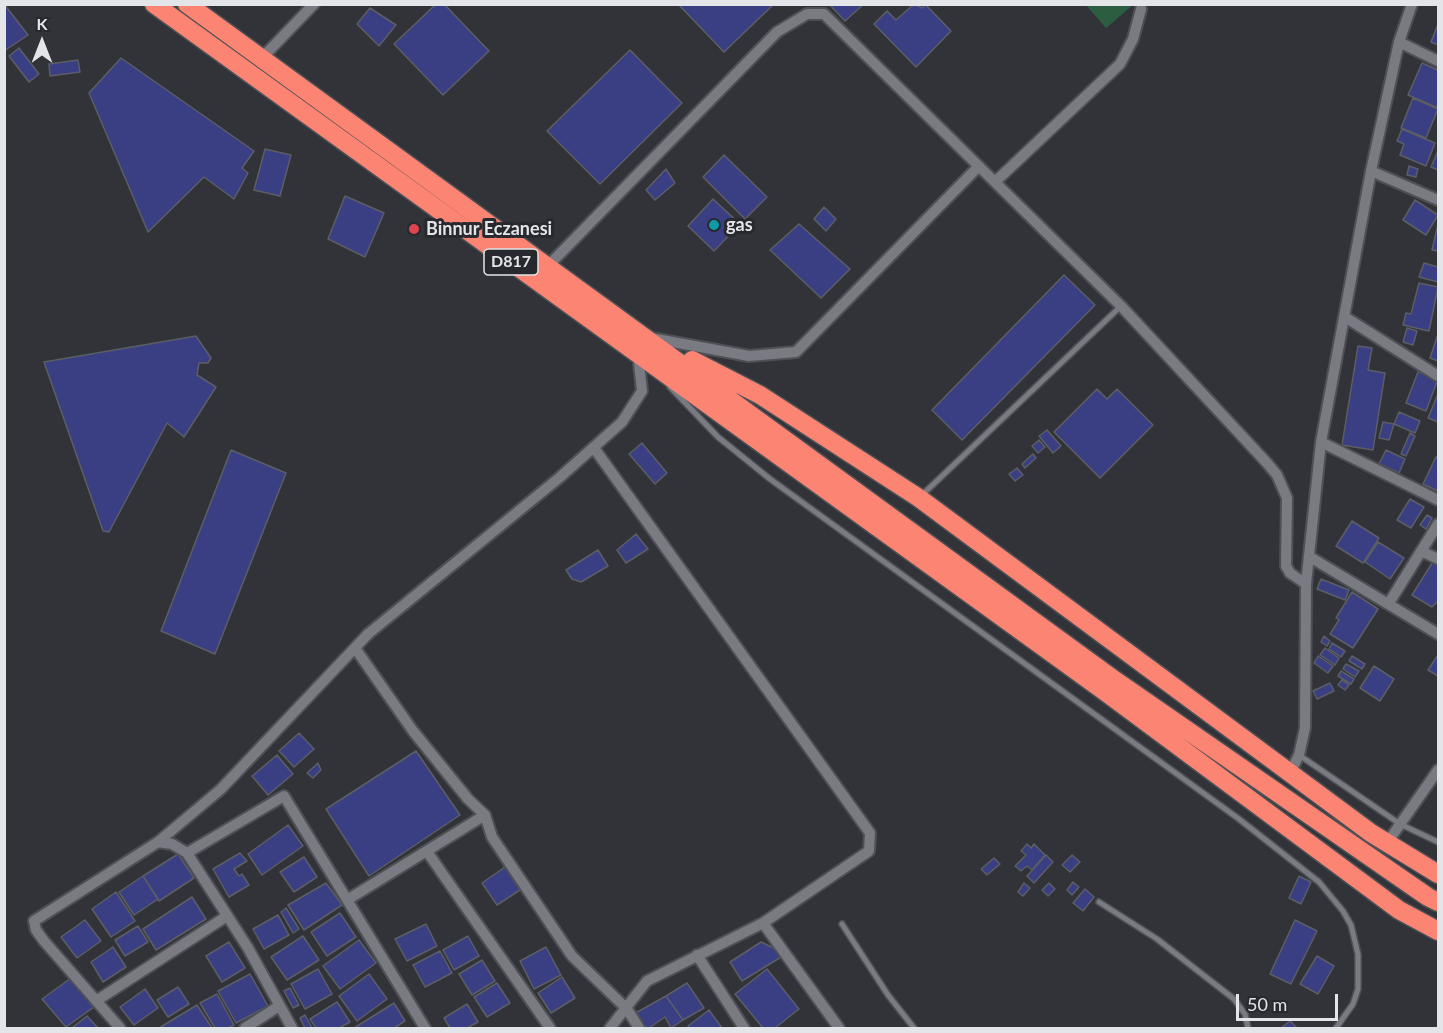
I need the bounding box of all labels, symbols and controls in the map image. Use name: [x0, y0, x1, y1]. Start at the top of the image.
north arrow: [12, 12, 72, 72]
text: K: [37, 14, 47, 33]
place label: gas: [726, 214, 753, 236]
place label: Binnur Eczanesi: [426, 218, 552, 240]
marker: gas: [707, 218, 721, 232]
marker: Binnur Eczanesi: [407, 222, 421, 236]
road number: D817: [484, 249, 538, 275]
scale bar: [1239, 982, 1341, 1020]
text: 50 m: [1247, 993, 1287, 1015]

